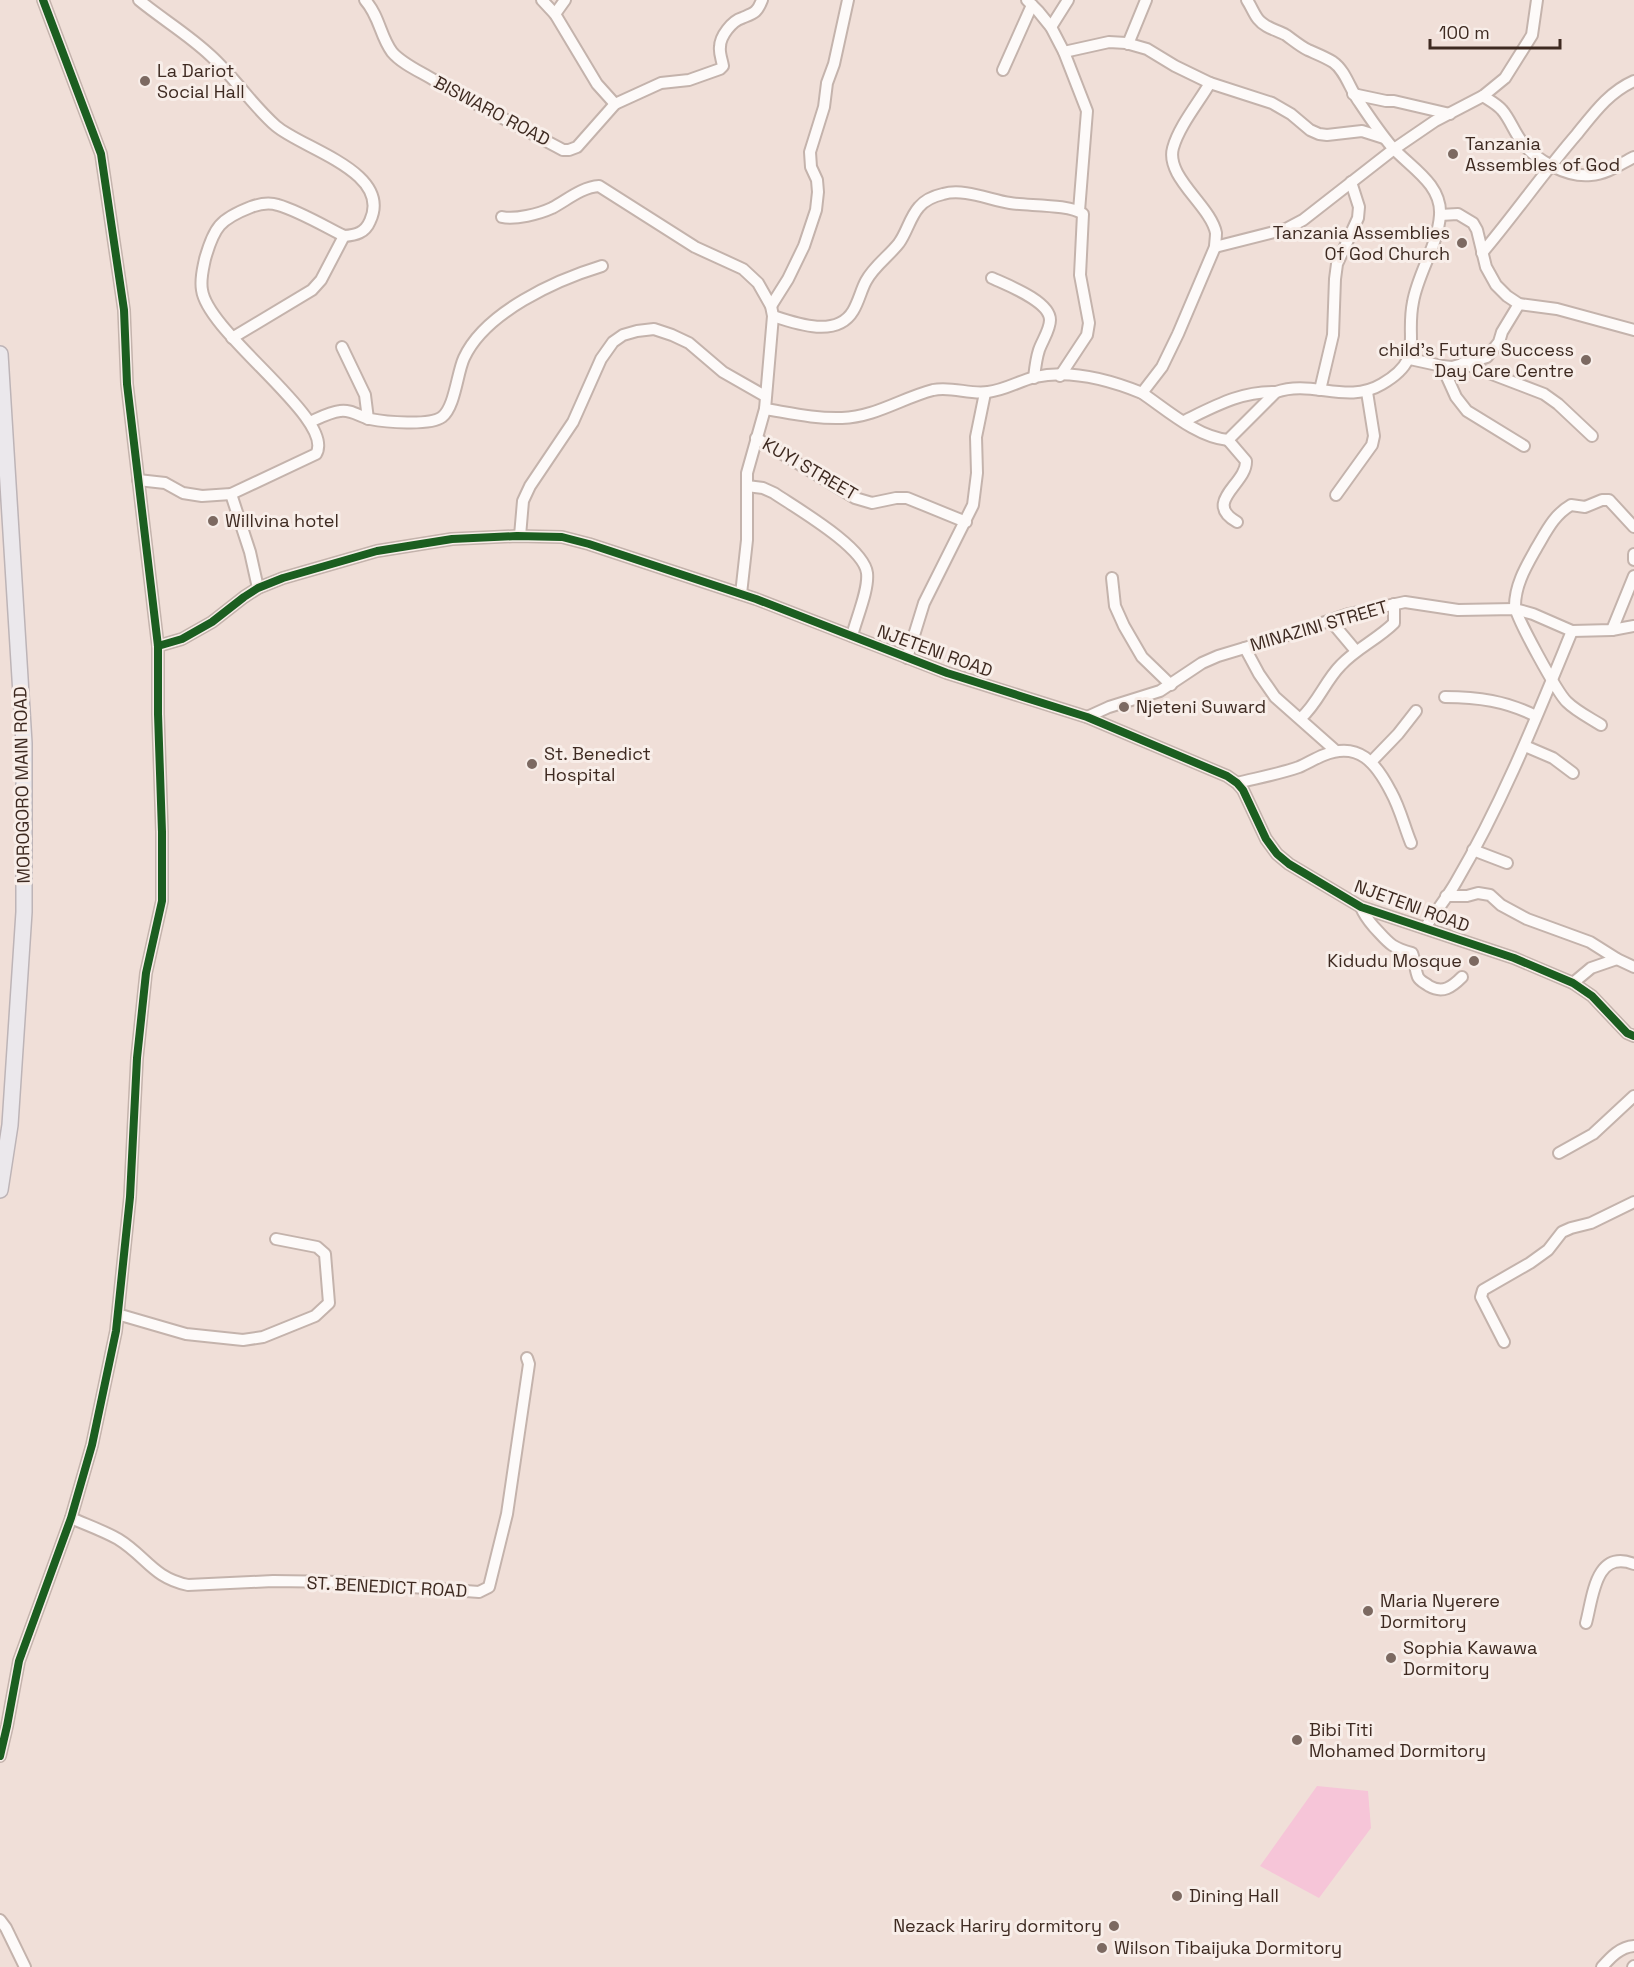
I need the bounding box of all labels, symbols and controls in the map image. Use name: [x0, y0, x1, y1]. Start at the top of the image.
scale bar: [1430, 12, 1560, 50]
text: 100 m: [1439, 21, 1490, 44]
place label: La Dariot Social Hall: [157, 59, 245, 103]
street label: BISWARO ROAD: [430, 70, 554, 151]
marker: La Dariot Social Hall: [138, 74, 152, 88]
place label: Tanzania Assembles of God: [1465, 132, 1620, 176]
marker: Tanzania Assembles of God: [1446, 147, 1460, 161]
place label: Tanzania Assemblies Of God Church: [1273, 221, 1450, 265]
marker: Tanzania Assemblies Of God Church: [1455, 236, 1469, 250]
place label: child's Future Success Day Care Centre: [1378, 338, 1574, 382]
marker: child's Future Success Day Care Centre: [1579, 353, 1593, 367]
street label: KUYI STREET: [758, 432, 862, 505]
place label: Willvina hotel: [225, 509, 339, 532]
marker: Willvina hotel: [206, 514, 220, 528]
street label: MINAZINI STREET: [1247, 595, 1391, 656]
street label: NJETENI ROAD: [874, 619, 996, 682]
street label: MOROGORO MAIN ROAD: [8, 686, 35, 884]
place label: Njeteni Suward: [1136, 695, 1266, 718]
marker: Njeteni Suward: [1117, 700, 1131, 714]
place label: St. Benedict Hospital: [544, 742, 651, 786]
marker: St. Benedict Hospital: [525, 757, 539, 771]
street label: NJETENI ROAD: [1351, 874, 1473, 937]
place label: Kidudu Mosque: [1327, 949, 1462, 972]
marker: Kidudu Mosque: [1467, 954, 1481, 968]
street label: ST. BENEDICT ROAD: [306, 1571, 468, 1602]
place label: Maria Nyerere Dormitory: [1380, 1589, 1500, 1633]
marker: Maria Nyerere Dormitory: [1361, 1604, 1375, 1618]
place label: Sophia Kawawa Dormitory: [1403, 1636, 1537, 1680]
marker: Sophia Kawawa Dormitory: [1384, 1651, 1398, 1665]
place label: Bibi Titi Mohamed Dormitory: [1309, 1718, 1486, 1762]
marker: Bibi Titi Mohamed Dormitory: [1290, 1733, 1304, 1747]
place label: Dining Hall: [1189, 1884, 1279, 1907]
marker: Dining Hall: [1170, 1889, 1184, 1903]
place label: Nezack Hariry dormitory: [893, 1914, 1102, 1937]
marker: Nezack Hariry dormitory: [1107, 1919, 1121, 1933]
place label: Wilson Tibaijuka Dormitory: [1114, 1936, 1342, 1959]
marker: Wilson Tibaijuka Dormitory: [1095, 1941, 1109, 1955]

